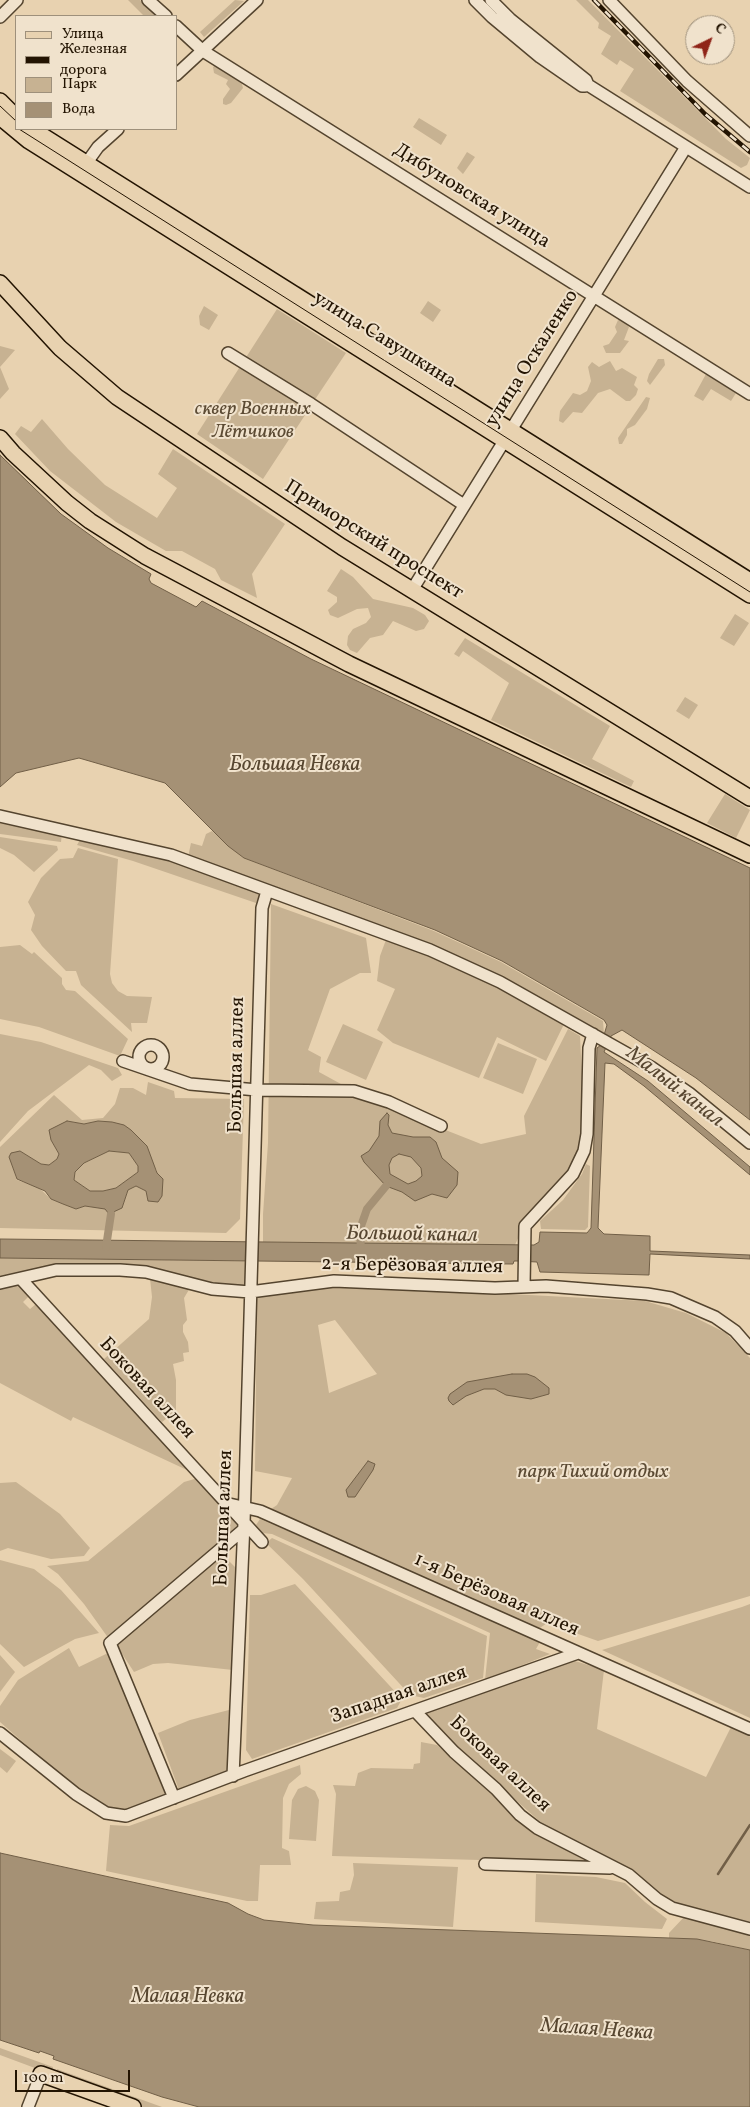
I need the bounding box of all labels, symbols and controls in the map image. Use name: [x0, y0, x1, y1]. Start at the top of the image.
legend: [15, 15, 178, 130]
north arrow: [685, 15, 735, 65]
text: С: [710, 19, 729, 39]
text: Улица: [62, 24, 104, 45]
text: Железная дорога: [60, 39, 127, 81]
text: Парк: [62, 74, 97, 95]
text: Вода: [62, 99, 95, 120]
street label: Дибуновская улица: [388, 139, 554, 255]
street label: улица Оскаленко: [481, 286, 585, 432]
street label: улица Савушкина: [308, 287, 460, 395]
park label: сквер Военных Лётчиков: [195, 398, 311, 445]
street label: Приморский проспект: [279, 476, 467, 606]
water label: Большая Невка: [229, 753, 361, 779]
street label: Большая аллея: [225, 997, 251, 1133]
water label: Малый канал: [620, 1042, 728, 1134]
water label: Большой канал: [346, 1222, 478, 1250]
street label: 2-я Берёзовая аллея: [321, 1253, 503, 1281]
street label: Боковая аллея: [93, 1333, 199, 1445]
street label: Большая аллея: [211, 1449, 239, 1587]
park label: парк Тихий отдых: [517, 1461, 669, 1485]
street label: 1-я Берёзовая аллея: [410, 1549, 582, 1643]
street label: Западная аллея: [328, 1661, 470, 1731]
street label: Боковая аллея: [443, 1712, 555, 1818]
water label: Малая Невка: [132, 1985, 244, 2011]
water label: Малая Невка: [540, 2014, 654, 2048]
scale bar: [18, 2060, 132, 2092]
text: 100 m: [23, 2068, 63, 2089]

